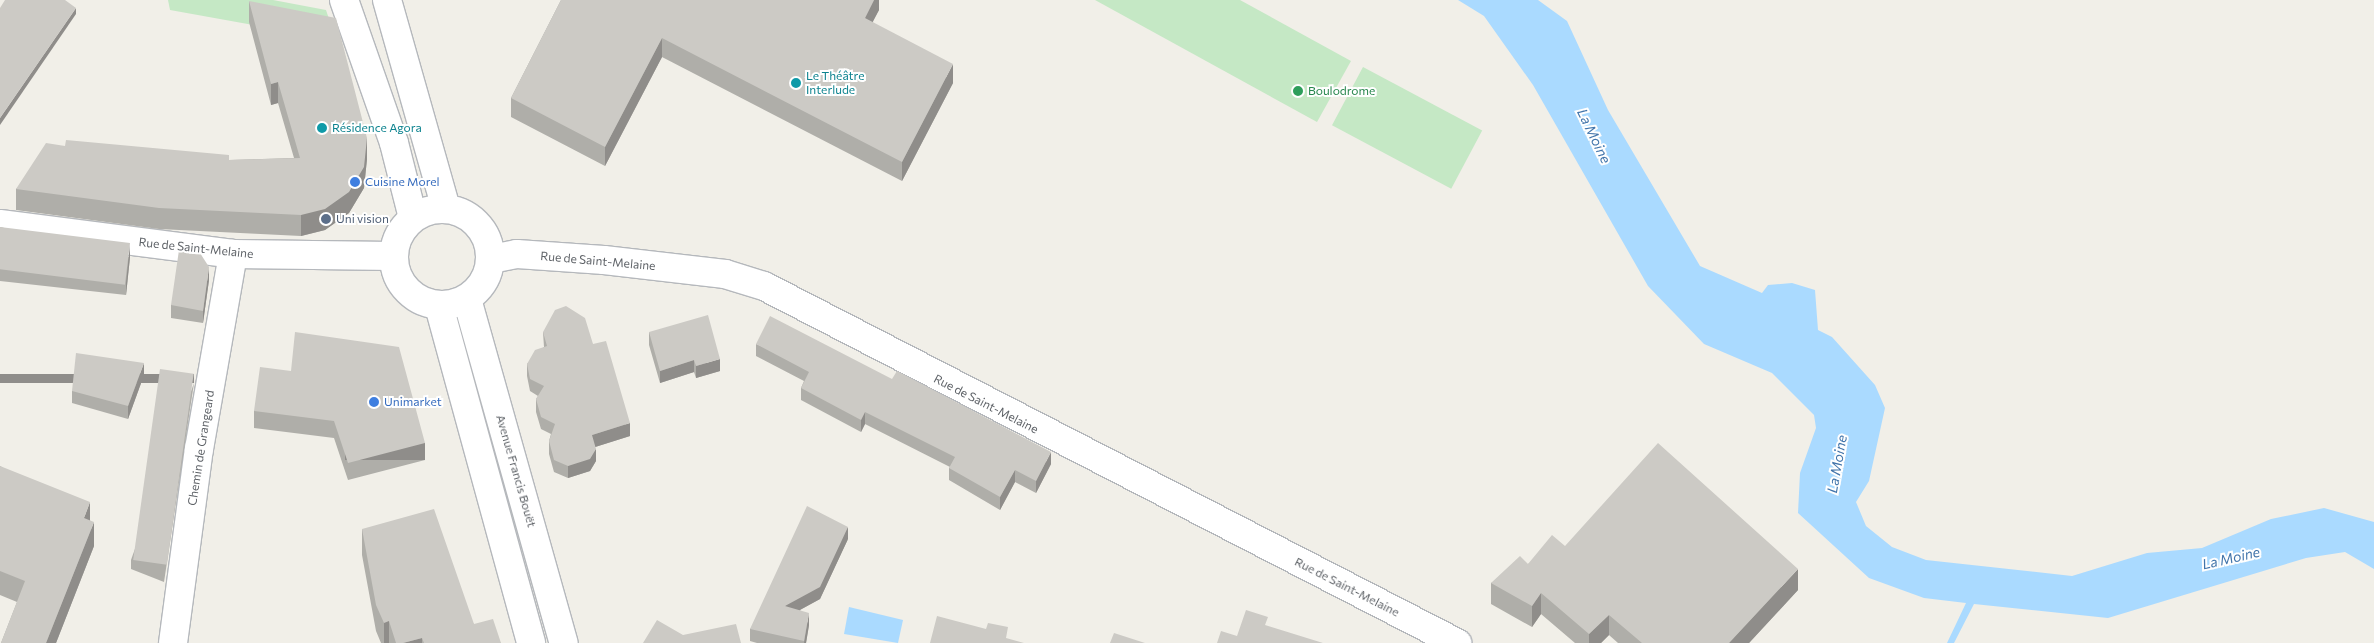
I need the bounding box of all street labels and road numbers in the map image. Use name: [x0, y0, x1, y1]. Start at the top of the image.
street label: Rue de Saint-Melaine: [138, 235, 254, 261]
street label: Rue de Saint-Melaine: [540, 249, 656, 273]
street label: Rue de Saint-Melaine: [931, 371, 1041, 437]
street label: Chemin de Grangeard: [185, 389, 217, 507]
street label: Avenue Francis Bouët: [493, 413, 539, 529]
street label: Rue de Saint-Melaine: [1292, 554, 1402, 620]

